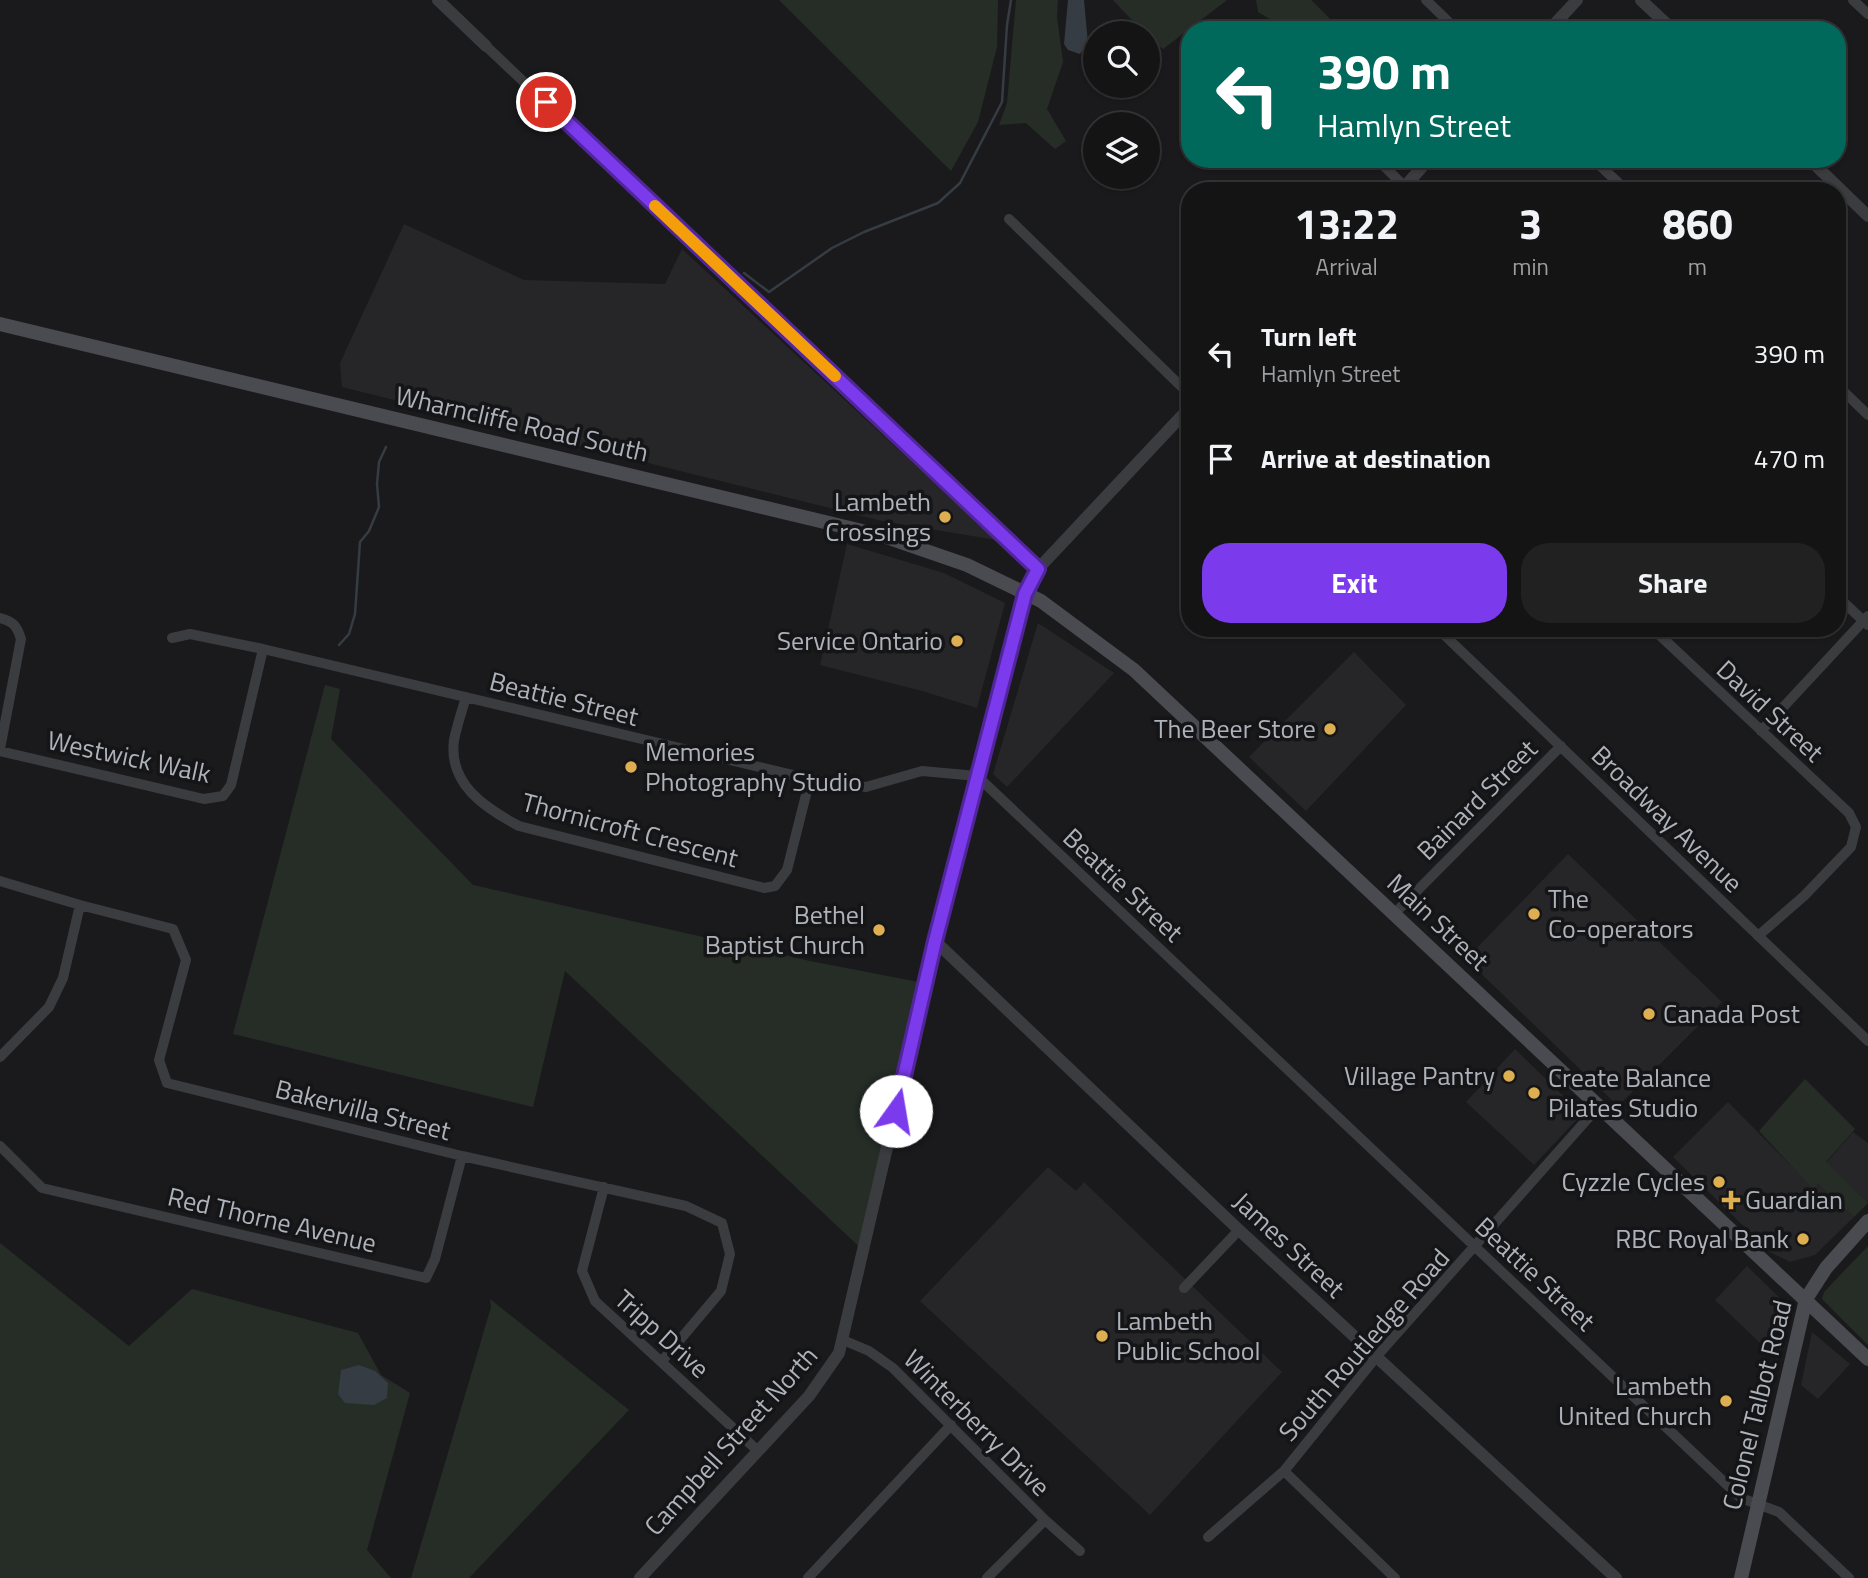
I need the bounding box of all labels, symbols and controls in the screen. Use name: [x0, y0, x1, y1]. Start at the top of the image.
map controls: [1083, 21, 1160, 189]
button: search: [1083, 21, 1160, 98]
text: 390 m: [1317, 33, 1451, 108]
icon: left: [1202, 49, 1293, 140]
pin: [516, 72, 576, 132]
icon: arrive: [527, 83, 565, 121]
text: Hamlyn Street: [1317, 101, 1511, 149]
button: layers: [1083, 112, 1160, 189]
text: 13:22: [1294, 191, 1399, 255]
text: 3: [1519, 191, 1542, 255]
text: 860: [1662, 191, 1733, 255]
text: Arrival: [1315, 249, 1378, 284]
text: min: [1512, 249, 1549, 284]
text: m: [1688, 249, 1707, 284]
text: Turn left: [1261, 317, 1356, 356]
text: 390 m: [1754, 334, 1825, 373]
icon: left: [1202, 335, 1240, 373]
text: Hamlyn Street: [1261, 356, 1400, 391]
street label: Wharncliffe Road South: [392, 375, 652, 472]
text: Arrive at destination: [1261, 439, 1491, 478]
text: 470 m: [1754, 439, 1825, 478]
icon: arrive: [1202, 440, 1240, 478]
place label: Lambeth Crossings: [825, 482, 931, 551]
marker: Lambeth Crossings: [937, 509, 953, 525]
button: Exit: [1202, 543, 1507, 623]
button: Share: [1521, 543, 1825, 623]
place label: Service Ontario: [777, 621, 943, 660]
marker: Service Ontario: [949, 633, 965, 649]
street label: David Street: [1708, 651, 1833, 771]
street label: Beattie Street: [486, 661, 643, 736]
place label: The Beer Store: [1154, 709, 1316, 748]
street label: Westwick Walk: [44, 720, 214, 793]
marker: The Beer Store: [1322, 721, 1338, 737]
street label: Bainard Street: [1407, 730, 1546, 869]
place label: Memories Photography Studio: [645, 732, 862, 801]
street label: Broadway Avenue: [1583, 736, 1752, 901]
marker: Memories Photography Studio: [623, 759, 639, 775]
street label: Thornicroft Crescent: [518, 782, 743, 877]
street label: Beattie Street: [1054, 819, 1192, 951]
street label: Main Street: [1378, 864, 1498, 979]
place label: The Co-operators: [1548, 879, 1694, 948]
place label: Bethel Baptist Church: [705, 895, 865, 964]
marker: The Co-operators: [1526, 906, 1542, 922]
marker: Bethel Baptist Church: [871, 922, 887, 938]
place label: Canada Post: [1663, 994, 1800, 1033]
marker: Canada Post: [1641, 1006, 1657, 1022]
place label: Village Pantry: [1344, 1056, 1495, 1095]
place label: Create Balance Pilates Studio: [1548, 1058, 1711, 1127]
marker: Village Pantry: [1501, 1068, 1517, 1084]
street label: Bakervilla Street: [271, 1069, 455, 1150]
position arrow: [859, 1074, 933, 1148]
marker: Create Balance Pilates Studio: [1526, 1085, 1542, 1101]
place label: Cyzzle Cycles: [1562, 1162, 1705, 1201]
marker: Cyzzle Cycles: [1711, 1174, 1727, 1190]
street label: Red Thorne Avenue: [164, 1177, 380, 1262]
place label: Guardian: [1745, 1180, 1843, 1219]
street label: James Street: [1225, 1183, 1354, 1307]
marker: Guardian: [1723, 1192, 1739, 1208]
street label: Beattie Street: [1466, 1208, 1604, 1340]
place label: RBC Royal Bank: [1615, 1219, 1789, 1258]
marker: RBC Royal Bank: [1795, 1231, 1811, 1247]
street label: South Routledge Road: [1269, 1240, 1458, 1450]
street label: Tripp Drive: [606, 1280, 719, 1387]
street label: Colonel Talbot Road: [1712, 1296, 1801, 1514]
place label: Lambeth Public School: [1116, 1301, 1261, 1370]
marker: Lambeth Public School: [1094, 1328, 1110, 1344]
street label: Campbell Street North: [635, 1337, 826, 1544]
street label: Winterberry Drive: [895, 1340, 1060, 1505]
place label: Lambeth United Church: [1558, 1366, 1712, 1435]
marker: Lambeth United Church: [1718, 1393, 1734, 1409]

